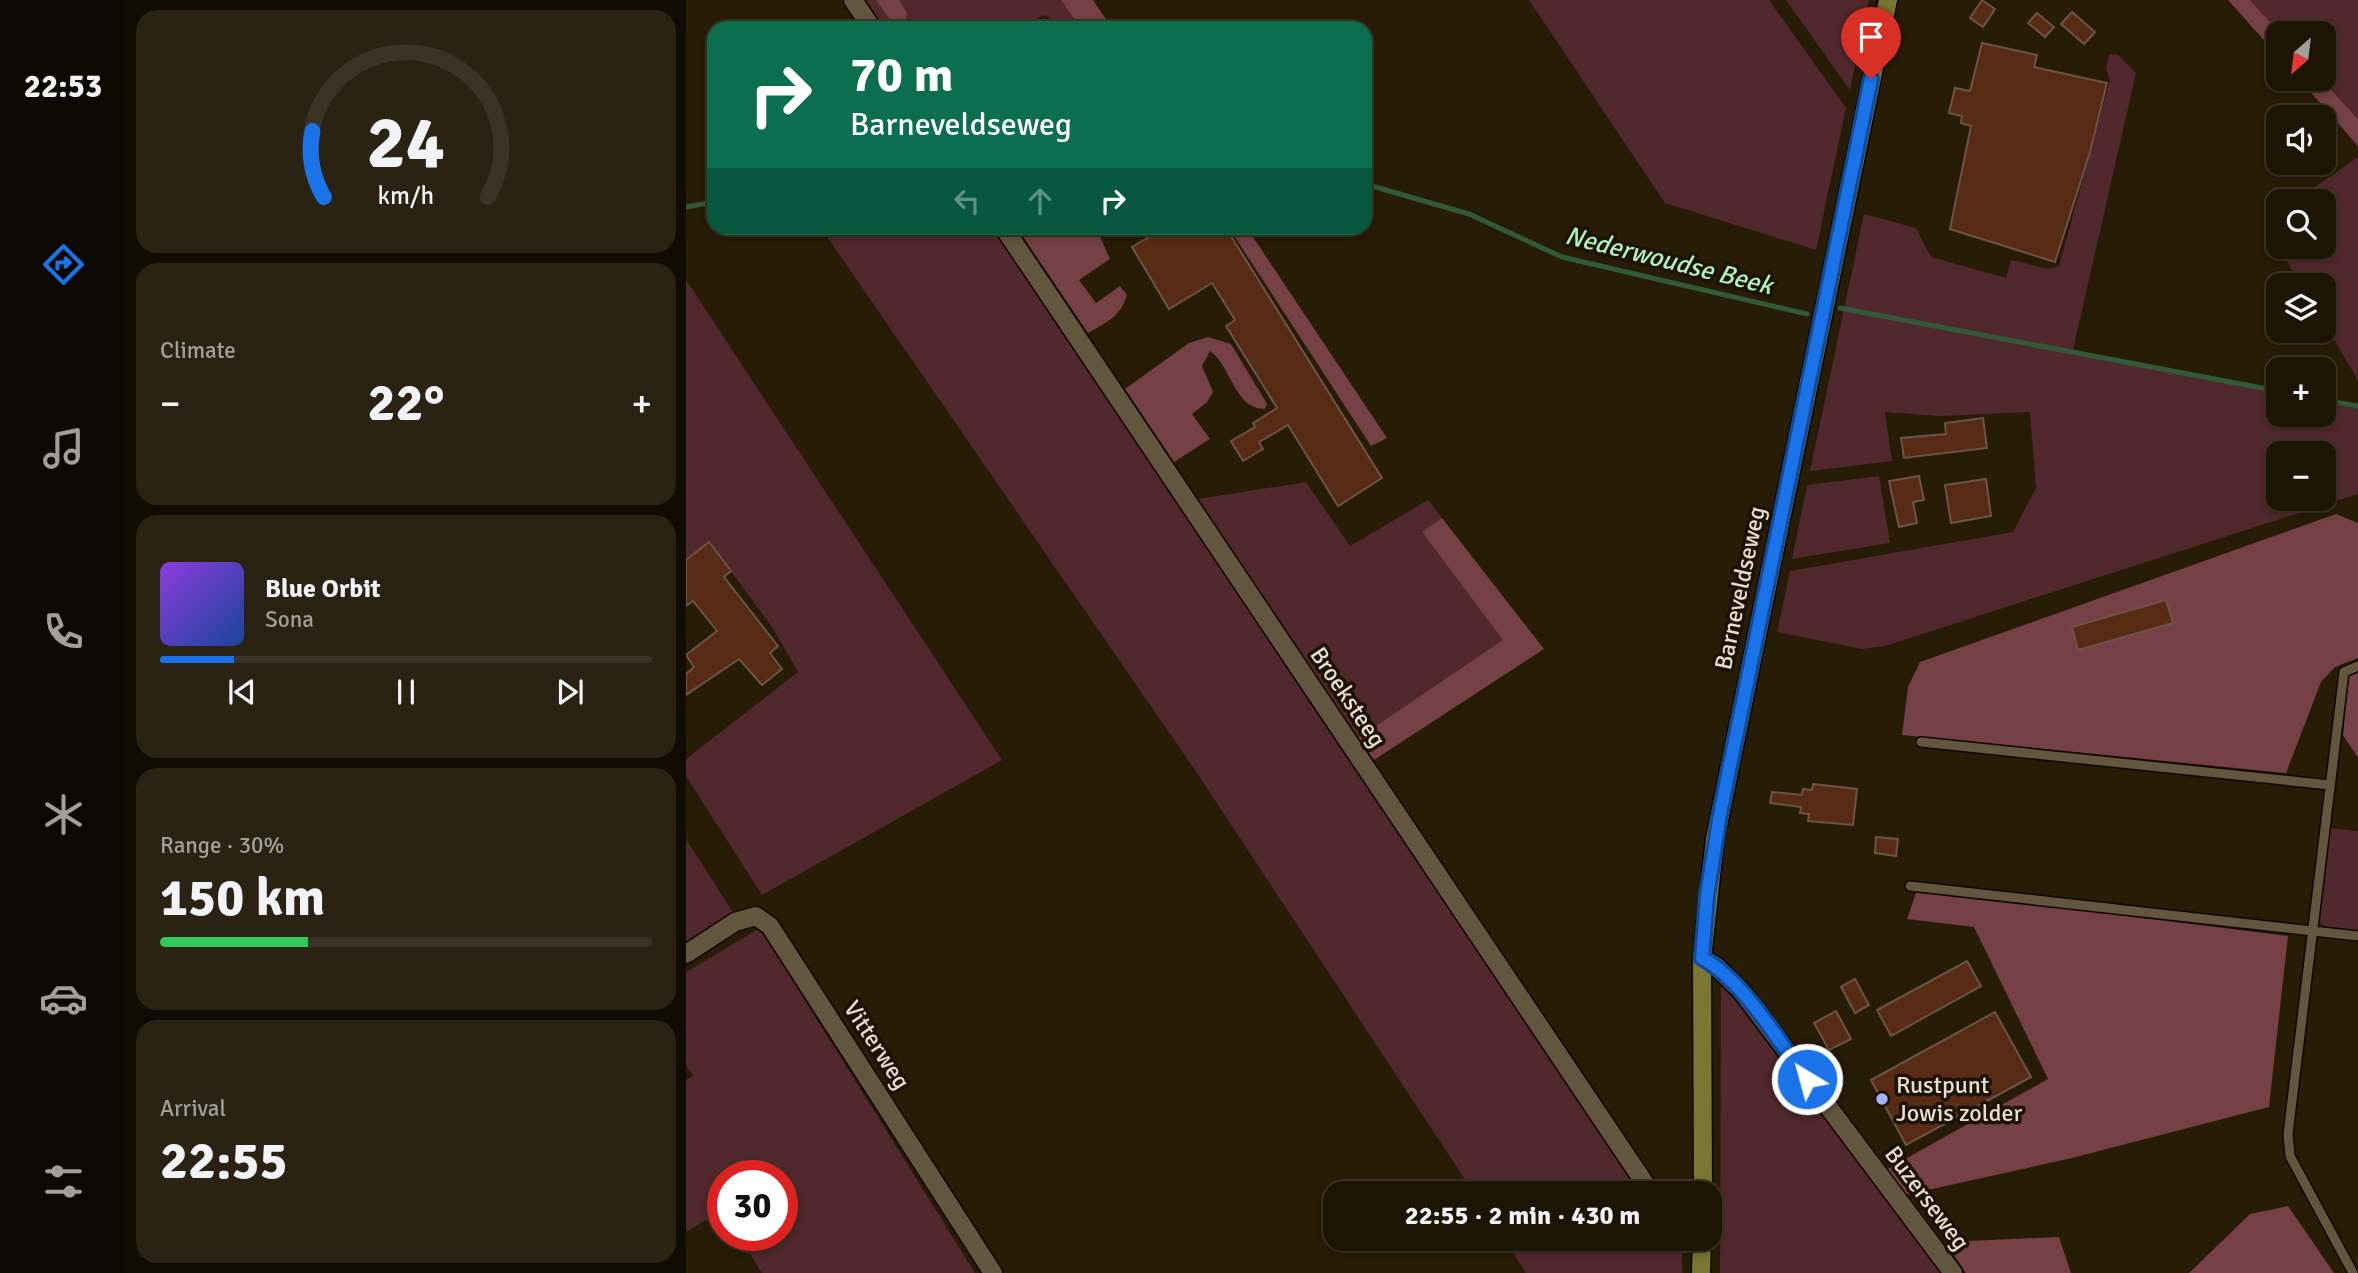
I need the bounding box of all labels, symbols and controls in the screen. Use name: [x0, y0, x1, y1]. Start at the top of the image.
pin: [1841, 7, 1901, 79]
icon: arrive: [1852, 18, 1890, 56]
north arrow: [2266, 21, 2336, 91]
map controls: [2266, 21, 2336, 511]
text: 70 m: [850, 45, 953, 105]
icon: right: [735, 49, 826, 140]
text: 22:53: [24, 67, 102, 106]
text: 24: [367, 100, 445, 189]
text: Barneveldseweg: [850, 105, 1072, 144]
button: sound: [2266, 105, 2336, 175]
text: km/h: [378, 180, 434, 211]
icon: left: [948, 182, 986, 220]
icon: ahead: [1021, 182, 1059, 220]
icon: right: [1094, 182, 1132, 220]
button: search: [2266, 189, 2336, 259]
water label: Nederwoudse Beek: [1562, 220, 1778, 303]
icon: directions: [39, 240, 88, 289]
button: layers: [2266, 273, 2336, 343]
text: Climate: [160, 336, 236, 365]
button: +: [2266, 357, 2336, 427]
text: 22°: [368, 371, 444, 435]
text: −: [160, 380, 181, 427]
text: +: [631, 380, 652, 427]
icon: music: [39, 424, 88, 473]
button: −: [2266, 441, 2336, 511]
street label: Barneveldseweg: [1708, 503, 1772, 673]
text: Blue Orbit: [265, 573, 381, 605]
text: Sona: [265, 605, 314, 634]
icon: phone: [39, 607, 88, 656]
street label: Broeksteeg: [1304, 641, 1392, 753]
icon: previous: [223, 673, 261, 711]
icon: pause: [387, 673, 425, 711]
icon: next: [551, 673, 589, 711]
icon: climate: [39, 790, 88, 839]
text: Range · 30%: [160, 831, 284, 860]
text: 150 km: [160, 866, 325, 930]
icon: car: [39, 974, 88, 1023]
street label: Vitterweg: [837, 995, 917, 1095]
position arrow: [1770, 1042, 1844, 1116]
place label: Rustpunt Jowis zolder: [1896, 1070, 2022, 1128]
marker: Rustpunt Jowis zolder: [1874, 1091, 1890, 1107]
text: Arrival: [160, 1094, 226, 1123]
text: 22:55: [160, 1129, 288, 1193]
street label: Buzerseweg: [1878, 1140, 1976, 1256]
icon: filters: [39, 1157, 88, 1206]
speed limit sign: 30: [707, 1160, 798, 1251]
text: 22:55 · 2 min · 430 m: [1405, 1200, 1640, 1232]

